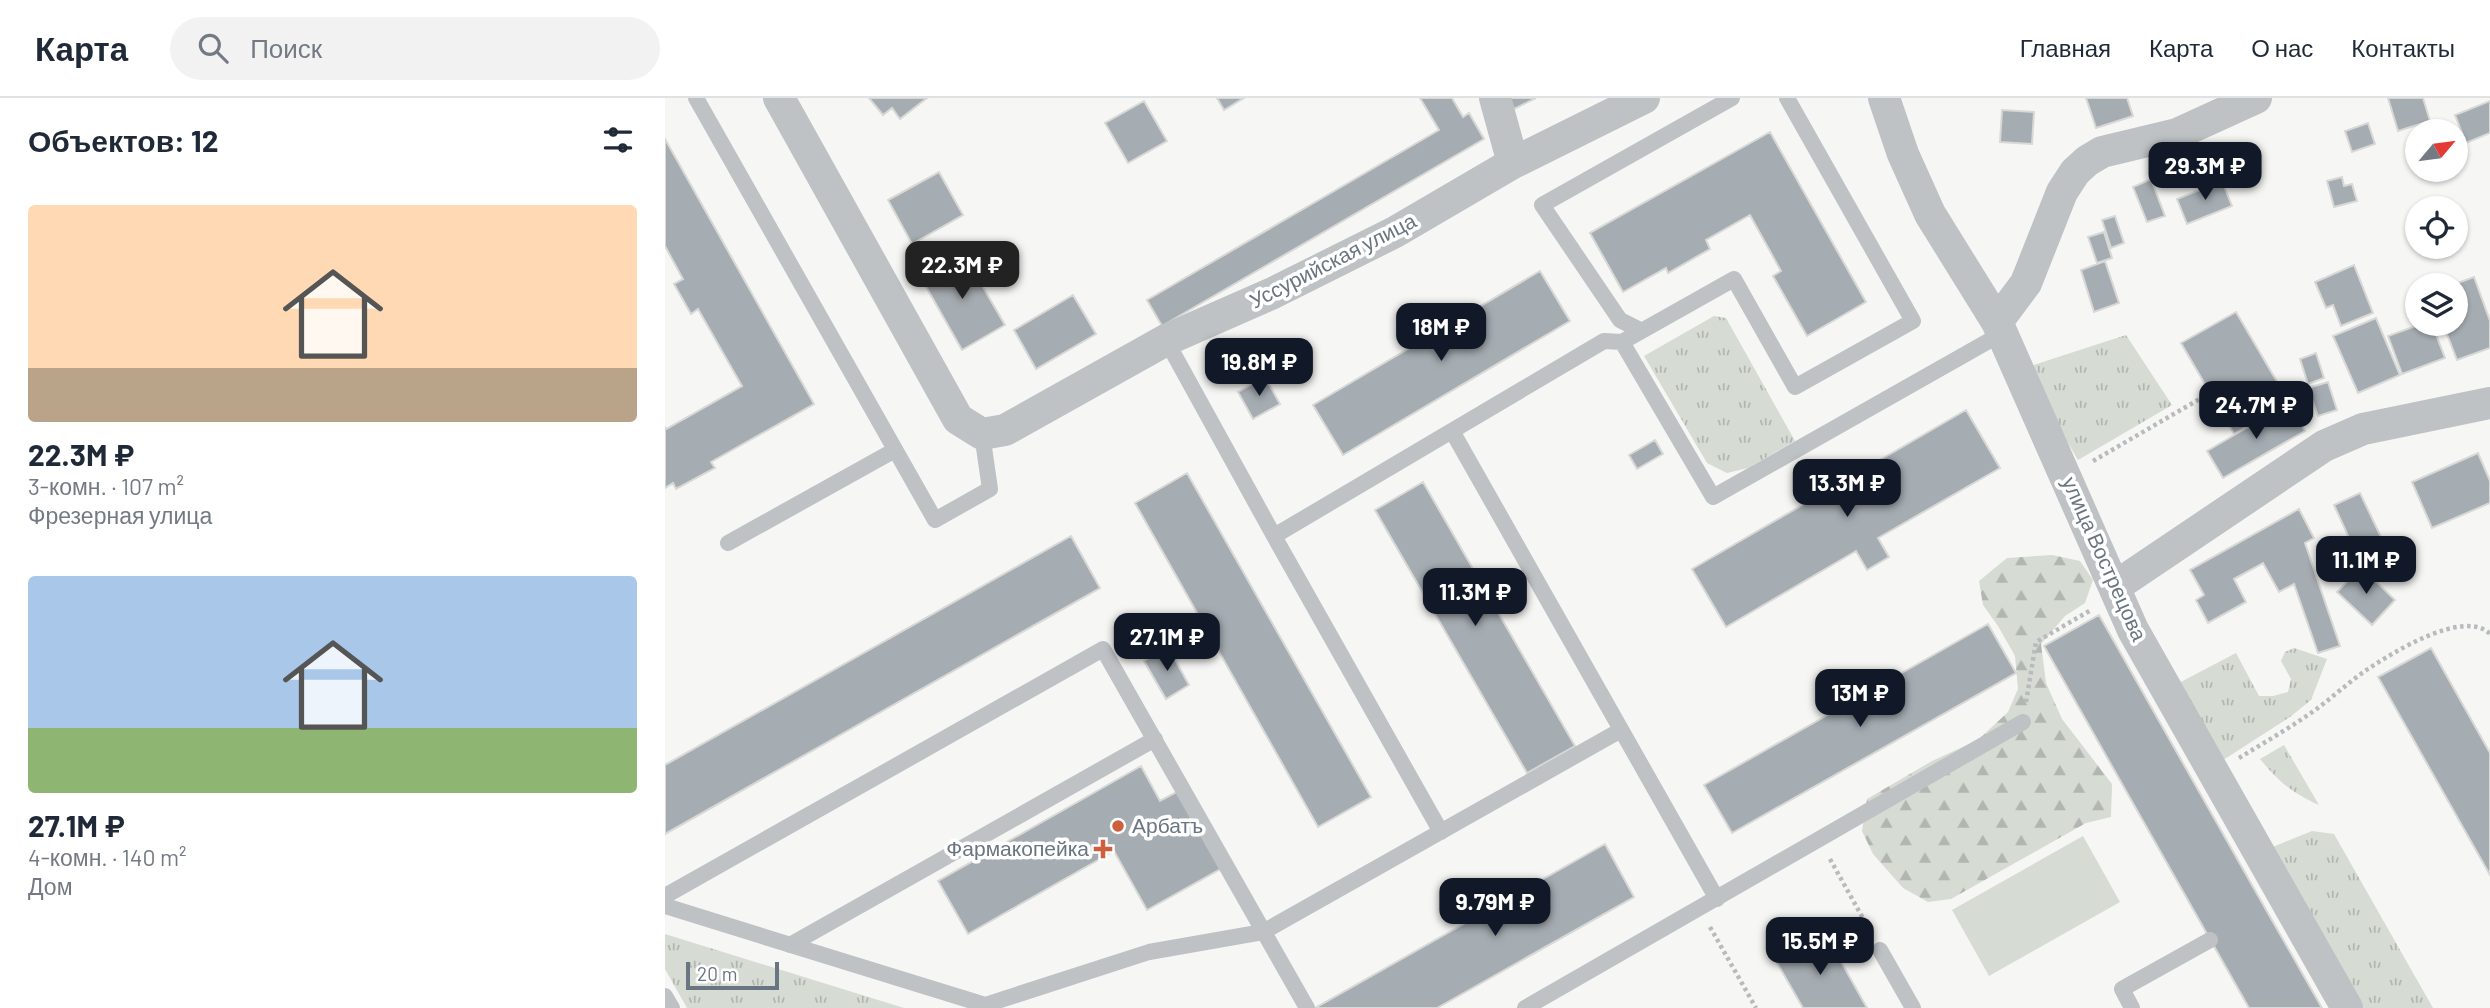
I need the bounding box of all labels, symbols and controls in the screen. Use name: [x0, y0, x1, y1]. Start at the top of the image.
search box: [170, 17, 660, 80]
text: Карта: [35, 28, 128, 68]
icon: search: [194, 29, 232, 67]
text: Поиск: [250, 32, 322, 63]
text: Главная: [2020, 33, 2111, 62]
text: Карта: [2149, 33, 2213, 62]
text: О нас: [2251, 33, 2313, 62]
text: Контакты: [2351, 33, 2455, 62]
north arrow: [2405, 119, 2467, 182]
map controls: [2405, 119, 2468, 336]
icon: filters: [599, 121, 637, 159]
text: Объектов: 12: [28, 122, 218, 158]
pin: 29.3M ₽: [2140, 142, 2270, 202]
text: 29.3M ₽: [2165, 151, 2245, 179]
button: locate: [2405, 196, 2468, 259]
street label: Уссурийская улица: [1245, 207, 1420, 312]
pin: 22.3M ₽: [897, 242, 1027, 301]
text: 22.3M ₽: [921, 250, 1003, 278]
icon: home: [270, 251, 396, 377]
button: layers: [2405, 273, 2468, 336]
pin: 18M ₽: [1392, 303, 1490, 363]
text: 18M ₽: [1412, 312, 1470, 340]
pin: 19.8M ₽: [1194, 338, 1324, 398]
text: 19.8M ₽: [1221, 347, 1297, 375]
pin: 24.7M ₽: [2191, 382, 2321, 441]
text: 24.7M ₽: [2215, 390, 2297, 418]
text: 22.3M ₽: [28, 436, 134, 472]
pin: 13.3M ₽: [1782, 460, 1912, 519]
text: 13.3M ₽: [1809, 468, 1885, 496]
text: 3-комн. · 107 m²: [28, 472, 184, 500]
street label: улица Вострецова: [2058, 472, 2153, 645]
text: Фрезерная улица: [28, 501, 212, 529]
pin: 11.1M ₽: [2301, 536, 2431, 596]
text: 11.1M ₽: [2332, 545, 2400, 573]
pin: 11.3M ₽: [1410, 568, 1540, 628]
text: 11.3M ₽: [1439, 577, 1511, 605]
pin: 27.1M ₽: [1102, 614, 1232, 673]
icon: home: [270, 622, 396, 748]
text: 27.1M ₽: [1130, 622, 1204, 650]
pin: 13M ₽: [1811, 670, 1909, 729]
text: 13M ₽: [1831, 678, 1889, 706]
text: 27.1M ₽: [28, 807, 125, 843]
place label: Арбатъ: [1132, 812, 1203, 837]
marker: Арбатъ: [1110, 818, 1126, 834]
place label: Фармакопейка: [946, 835, 1089, 860]
marker: Фармакопейка: [1095, 841, 1111, 857]
text: 4-комн. · 140 m²: [28, 843, 187, 871]
text: Дом: [28, 872, 72, 900]
pin: 9.79M ₽: [1430, 878, 1560, 938]
text: 9.79M ₽: [1455, 887, 1535, 915]
pin: 15.5M ₽: [1755, 918, 1885, 977]
text: 15.5M ₽: [1782, 926, 1858, 954]
scale bar: [686, 959, 779, 991]
text: 20 m: [697, 962, 737, 985]

